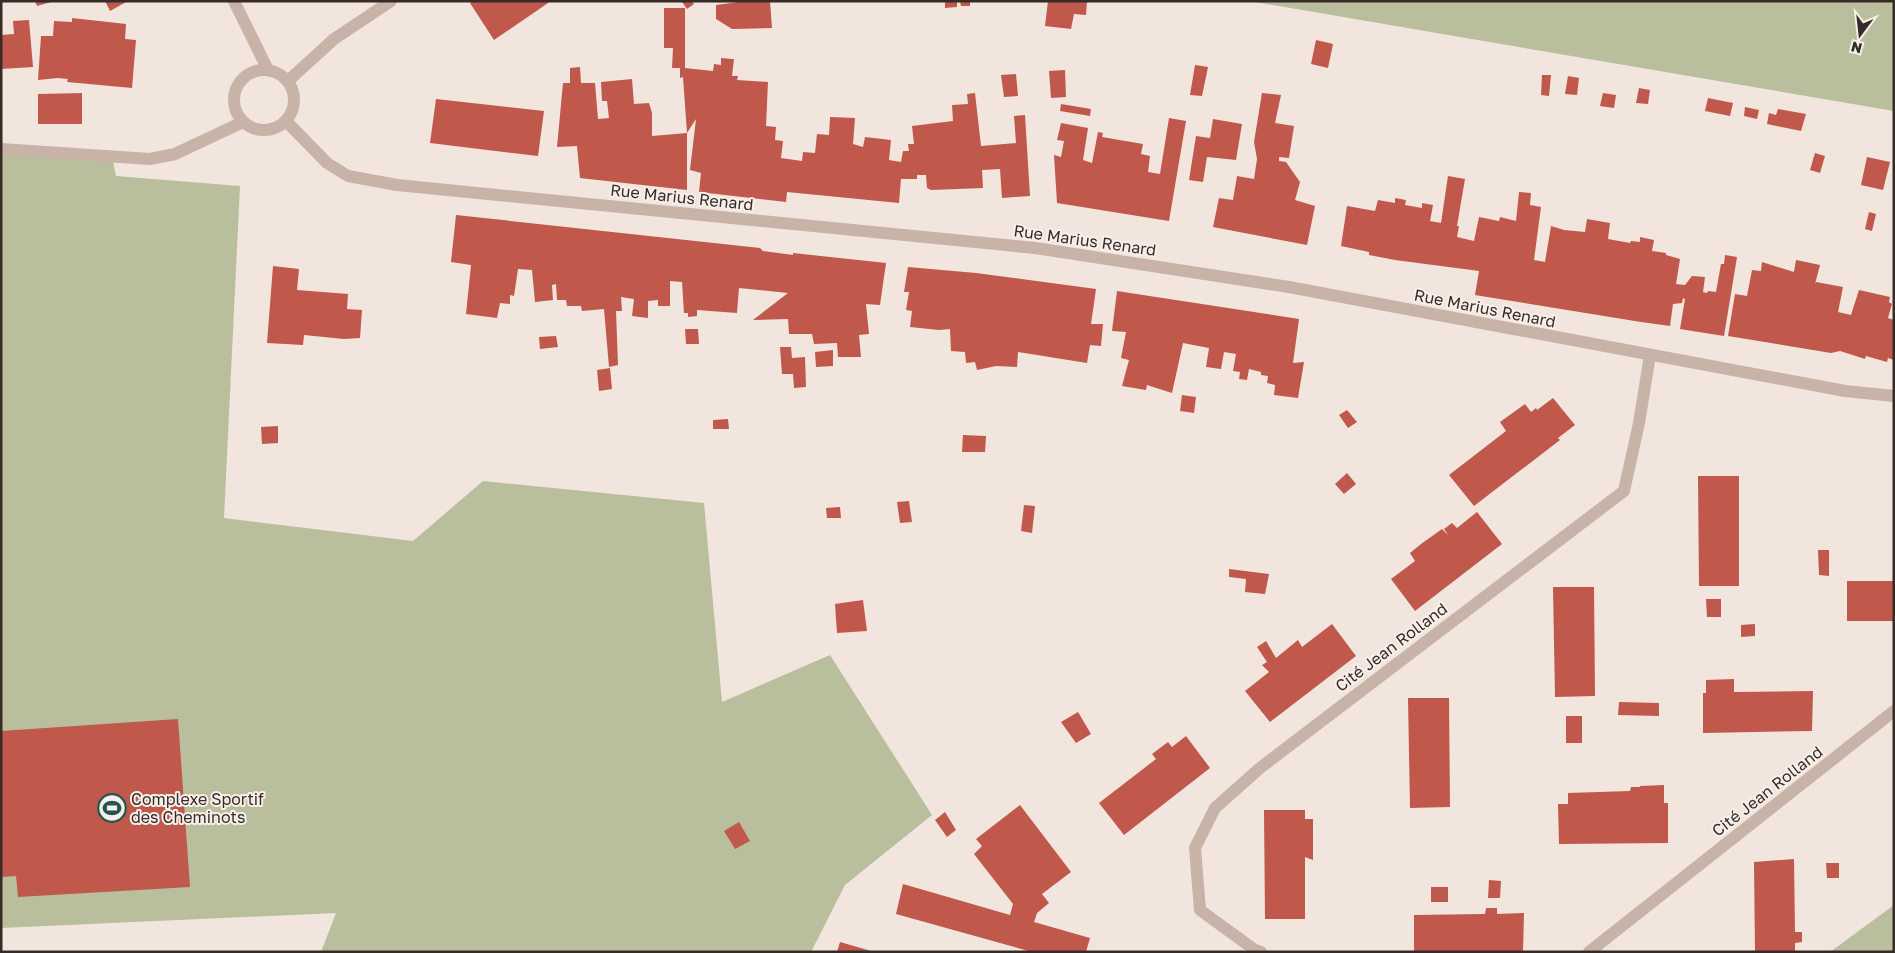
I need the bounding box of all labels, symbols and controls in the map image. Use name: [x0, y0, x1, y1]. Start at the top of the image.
north arrow: [1835, 10, 1885, 60]
text: N: [1849, 38, 1864, 58]
street label: Rue Marius Renard: [609, 180, 755, 214]
street label: Rue Marius Renard: [1012, 220, 1158, 260]
street label: Rue Marius Renard: [1413, 284, 1557, 332]
street label: Cité Jean Rolland: [1331, 598, 1451, 696]
street label: Cité Jean Rolland: [1708, 742, 1826, 840]
place label: Complexe Sportif des Cheminots: [131, 789, 264, 827]
sports icon: Complexe Sportif des Cheminots: [97, 793, 127, 823]

